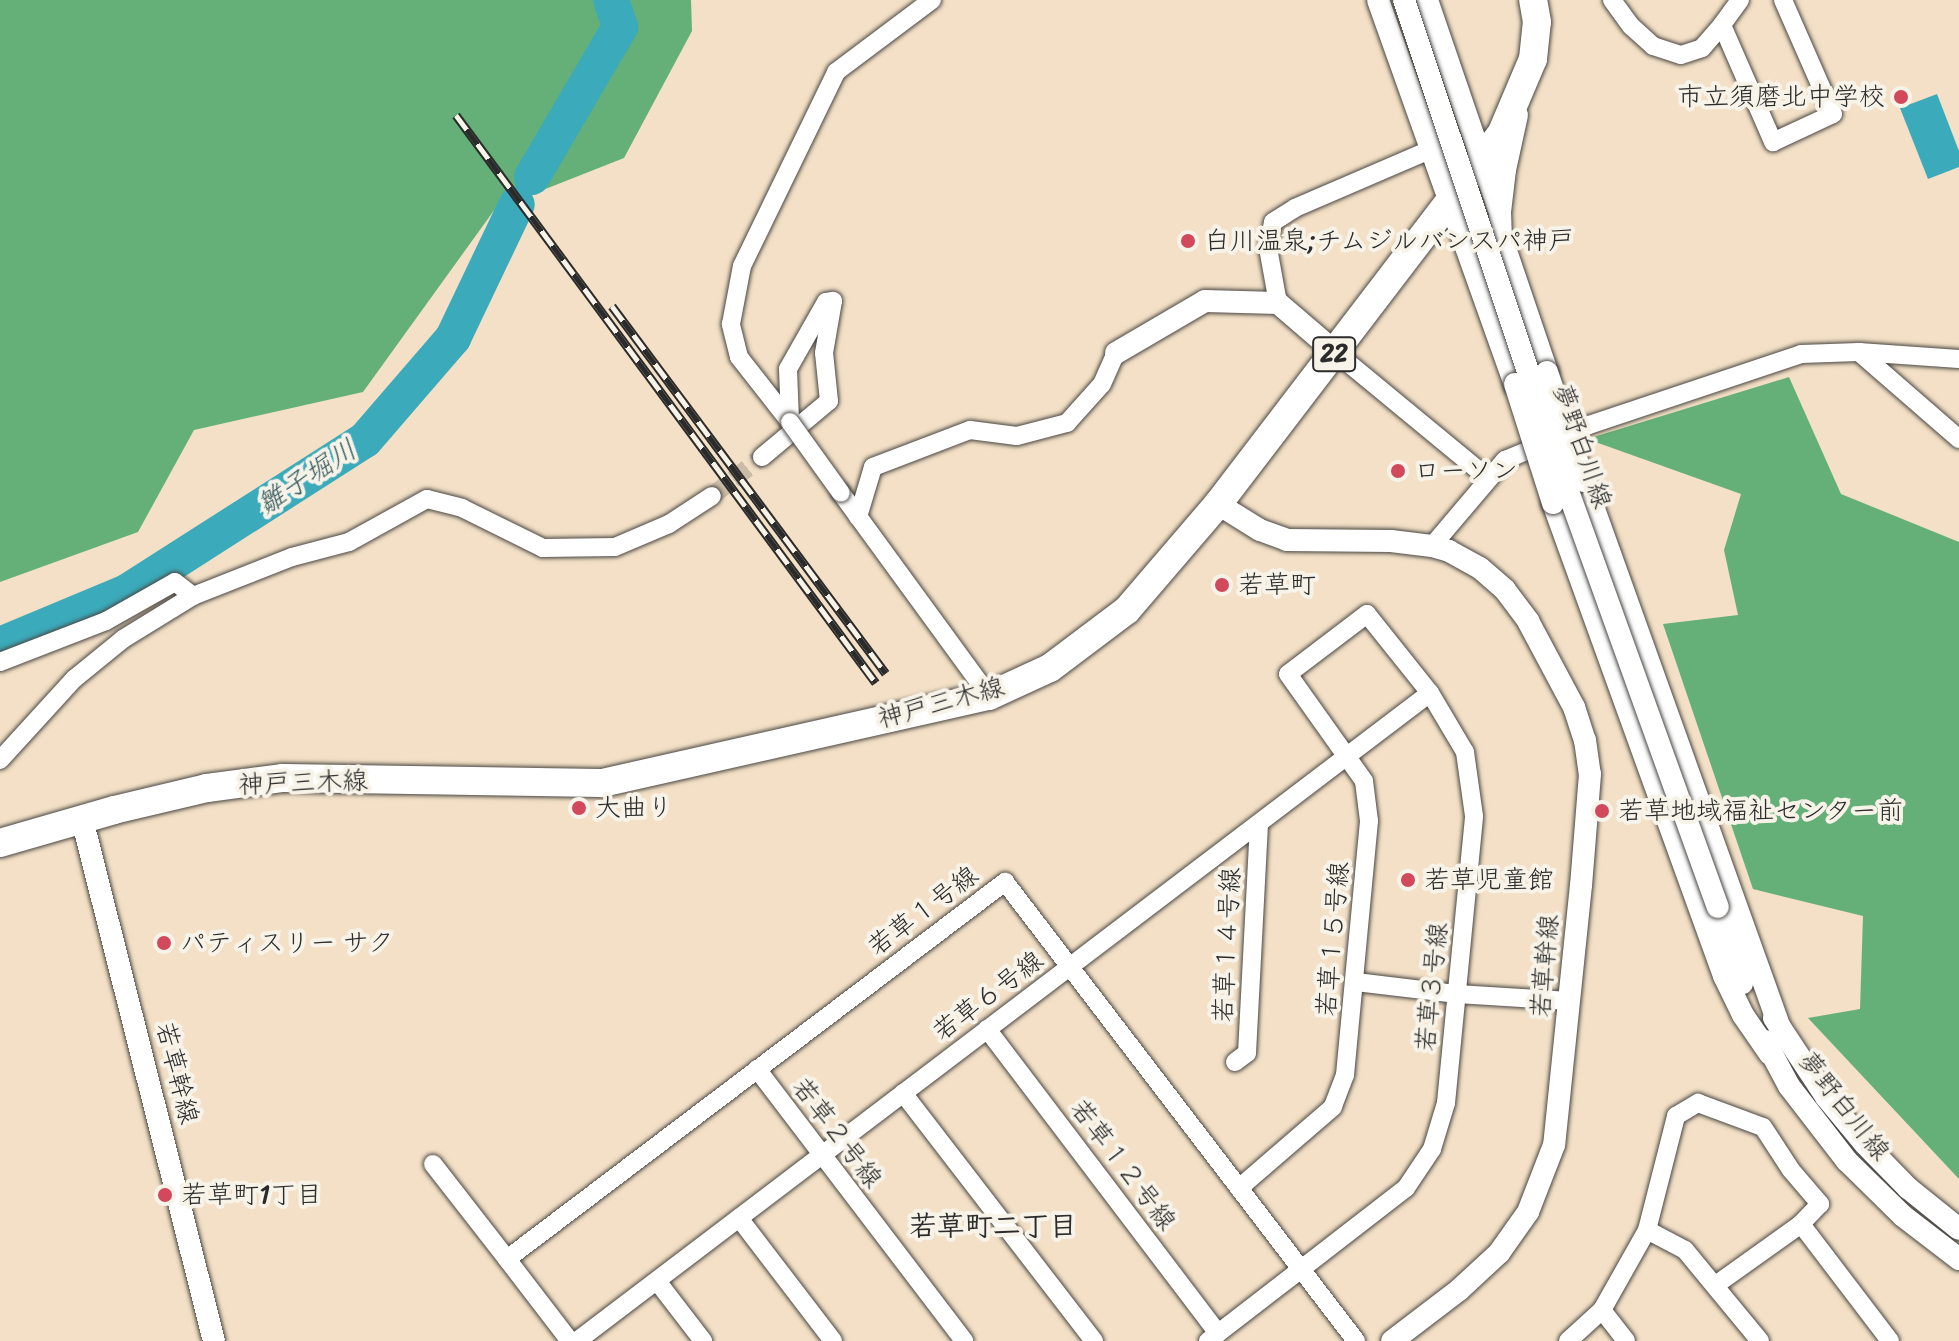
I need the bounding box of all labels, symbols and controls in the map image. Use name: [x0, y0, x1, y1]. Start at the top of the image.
place label: 市立須磨北中学校: [1677, 81, 1885, 113]
marker: 市立須磨北中学校: [1892, 88, 1910, 106]
place label: 白川温泉;チムジルバンスパ神戸: [1204, 225, 1576, 257]
marker: 白川温泉;チムジルバンスパ神戸: [1179, 232, 1197, 250]
road number: 22: [1312, 334, 1356, 374]
street label: 夢野白川線: [1546, 379, 1618, 513]
water label: 雛子堀川: [251, 432, 363, 522]
place label: ローソン: [1414, 455, 1518, 487]
marker: ローソン: [1389, 462, 1407, 480]
place label: 若草町: [1238, 569, 1316, 601]
marker: 若草町: [1213, 576, 1231, 594]
street label: 神戸三木線: [874, 671, 1008, 735]
street label: 神戸三木線: [237, 765, 369, 801]
place label: 大曲り: [595, 792, 673, 824]
place label: 若草地域福祉センター前: [1618, 795, 1904, 827]
marker: 大曲り: [570, 799, 588, 817]
marker: 若草地域福祉センター前: [1593, 802, 1611, 820]
street label: 若草１号線: [862, 859, 984, 963]
street label: 若草１５号線: [1311, 860, 1355, 1018]
place label: 若草児童館: [1424, 864, 1554, 896]
street label: 若草１４号線: [1207, 866, 1247, 1024]
marker: 若草児童館: [1399, 871, 1417, 889]
street label: 若草幹線: [1525, 913, 1565, 1019]
street label: 若草３号線: [1410, 921, 1454, 1053]
place label: パティスリー サク: [180, 927, 395, 959]
marker: パティスリー サク: [155, 934, 173, 952]
street label: 若草６号線: [927, 944, 1049, 1048]
street label: 若草幹線: [149, 1019, 205, 1127]
street label: 夢野白川線: [1792, 1045, 1896, 1167]
street label: 若草２号線: [785, 1072, 889, 1194]
street label: 若草１２号線: [1064, 1093, 1182, 1237]
place label: 若草町1丁目: [181, 1179, 322, 1211]
marker: 若草町1丁目: [156, 1186, 174, 1204]
district label: 若草町二丁目: [909, 1209, 1077, 1243]

